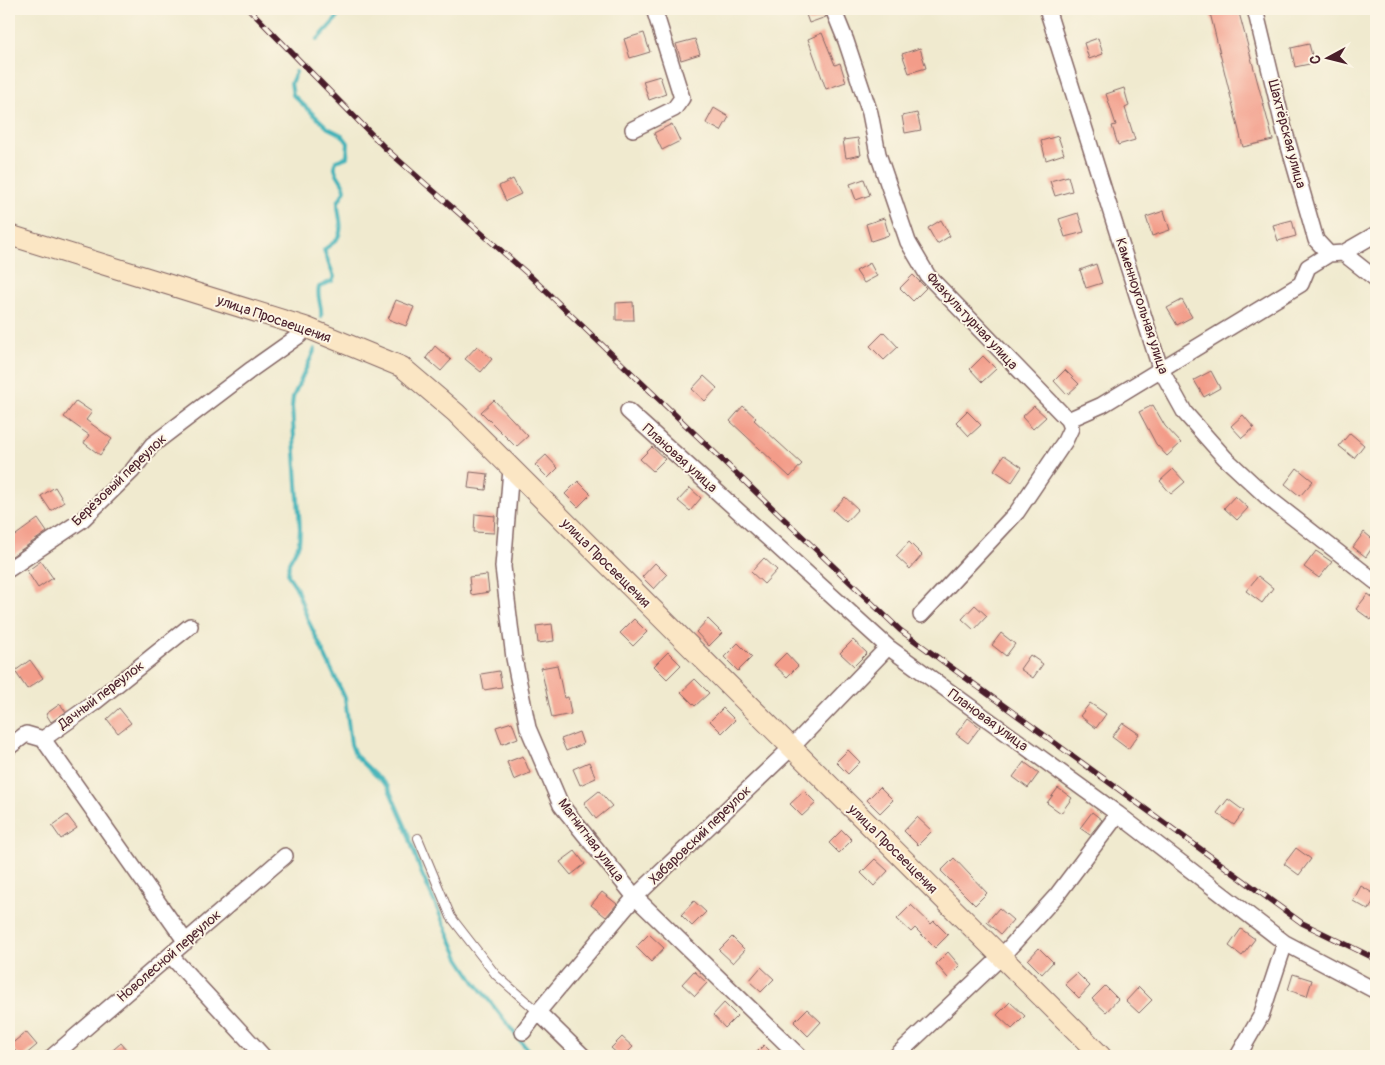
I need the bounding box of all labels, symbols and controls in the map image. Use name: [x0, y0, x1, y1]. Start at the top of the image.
north arrow: [1302, 32, 1352, 82]
text: С: [1307, 54, 1325, 65]
street label: Шахтёрская улица: [1264, 78, 1310, 190]
street label: Каменноугольная улица: [1112, 236, 1172, 376]
street label: Физкультурная улица: [922, 269, 1022, 373]
street label: улица Просвещения: [214, 291, 333, 346]
street label: Плановая улица: [639, 420, 721, 496]
street label: Берёзовый переулок: [68, 430, 170, 530]
street label: улица Просвещения: [557, 514, 654, 611]
street label: Дачный переулок: [54, 657, 147, 733]
street label: Плановая улица: [945, 685, 1031, 755]
street label: Хабаровский переулок: [645, 782, 755, 888]
street label: Магнитная улица: [554, 795, 628, 885]
street label: улица Просвещения: [844, 800, 941, 897]
street label: Новолесной переулок: [114, 906, 224, 1006]

